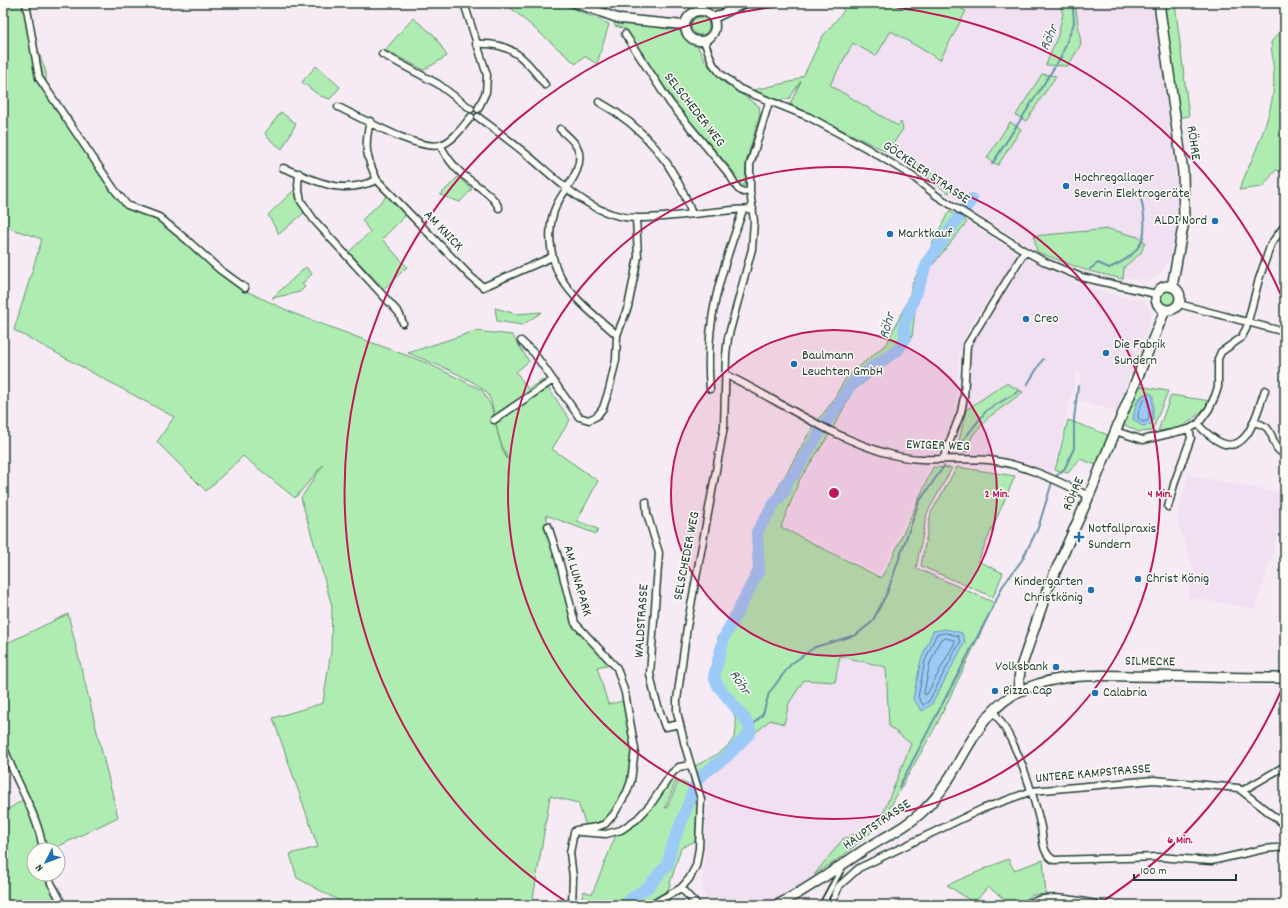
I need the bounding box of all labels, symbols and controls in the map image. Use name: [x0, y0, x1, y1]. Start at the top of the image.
water label: Röhr: [1035, 20, 1066, 54]
street label: SELSCHEDER WEG: [658, 68, 730, 152]
street label: RÖHRE: [1181, 124, 1205, 162]
street label: GÖCKELER STRASSE: [878, 136, 974, 210]
place label: Hochregallager Severin Elektrogeräte: [1074, 168, 1190, 204]
marker: Hochregallager Severin Elektrogeräte: [1061, 181, 1071, 191]
street label: AM KNICK: [418, 206, 468, 256]
place label: ALDI Nord: [1154, 211, 1207, 231]
marker: ALDI Nord: [1210, 216, 1220, 226]
place label: Marktkauf: [898, 224, 953, 244]
marker: Marktkauf: [885, 229, 895, 239]
water label: Röhr: [874, 309, 902, 342]
place label: Creo: [1034, 309, 1059, 329]
marker: Creo: [1021, 314, 1031, 324]
place label: Die Fabrik Sundern: [1114, 335, 1166, 371]
place label: Baulmann Leuchten GmbH: [802, 346, 883, 382]
marker: Die Fabrik Sundern: [1101, 348, 1111, 358]
marker: Baulmann Leuchten GmbH: [789, 359, 799, 369]
street label: EWIGER WEG: [906, 435, 970, 457]
street label: RÖHRE: [1058, 473, 1090, 514]
centre of rings: [827, 486, 841, 500]
text: 2 Min.: [985, 486, 1009, 503]
text: 4 Min.: [1148, 486, 1172, 503]
street label: SELSCHEDER WEG: [669, 510, 705, 602]
place label: Notfallpraxis Sundern: [1088, 519, 1156, 555]
marker: Notfallpraxis Sundern: [1073, 531, 1085, 543]
street label: AM LUNAPARK: [557, 543, 597, 620]
place label: Christ König: [1146, 569, 1209, 589]
place label: Kindergarten Christkönig: [1014, 572, 1083, 608]
marker: Christ König: [1133, 574, 1143, 584]
street label: WALDSTRASSE: [629, 583, 655, 658]
marker: Kindergarten Christkönig: [1086, 585, 1096, 595]
street label: SILMECKE: [1125, 652, 1176, 672]
place label: Volksbank: [995, 657, 1048, 677]
marker: Volksbank: [1051, 662, 1061, 672]
water label: Röhr: [722, 666, 756, 701]
place label: Pizza Cap: [1003, 681, 1052, 701]
place label: Calabria: [1103, 683, 1147, 703]
marker: Pizza Cap: [990, 686, 1000, 696]
marker: Calabria: [1090, 688, 1100, 698]
street label: UNTERE KAMPSTRASSE: [1035, 759, 1152, 789]
street label: HAUPTSTRASSE: [839, 794, 916, 855]
text: 6 Min.: [1167, 832, 1193, 849]
north arrow: [26, 842, 66, 882]
scale bar: [1134, 856, 1236, 882]
text: N: [32, 860, 48, 875]
text: 100 m: [1140, 863, 1167, 880]

